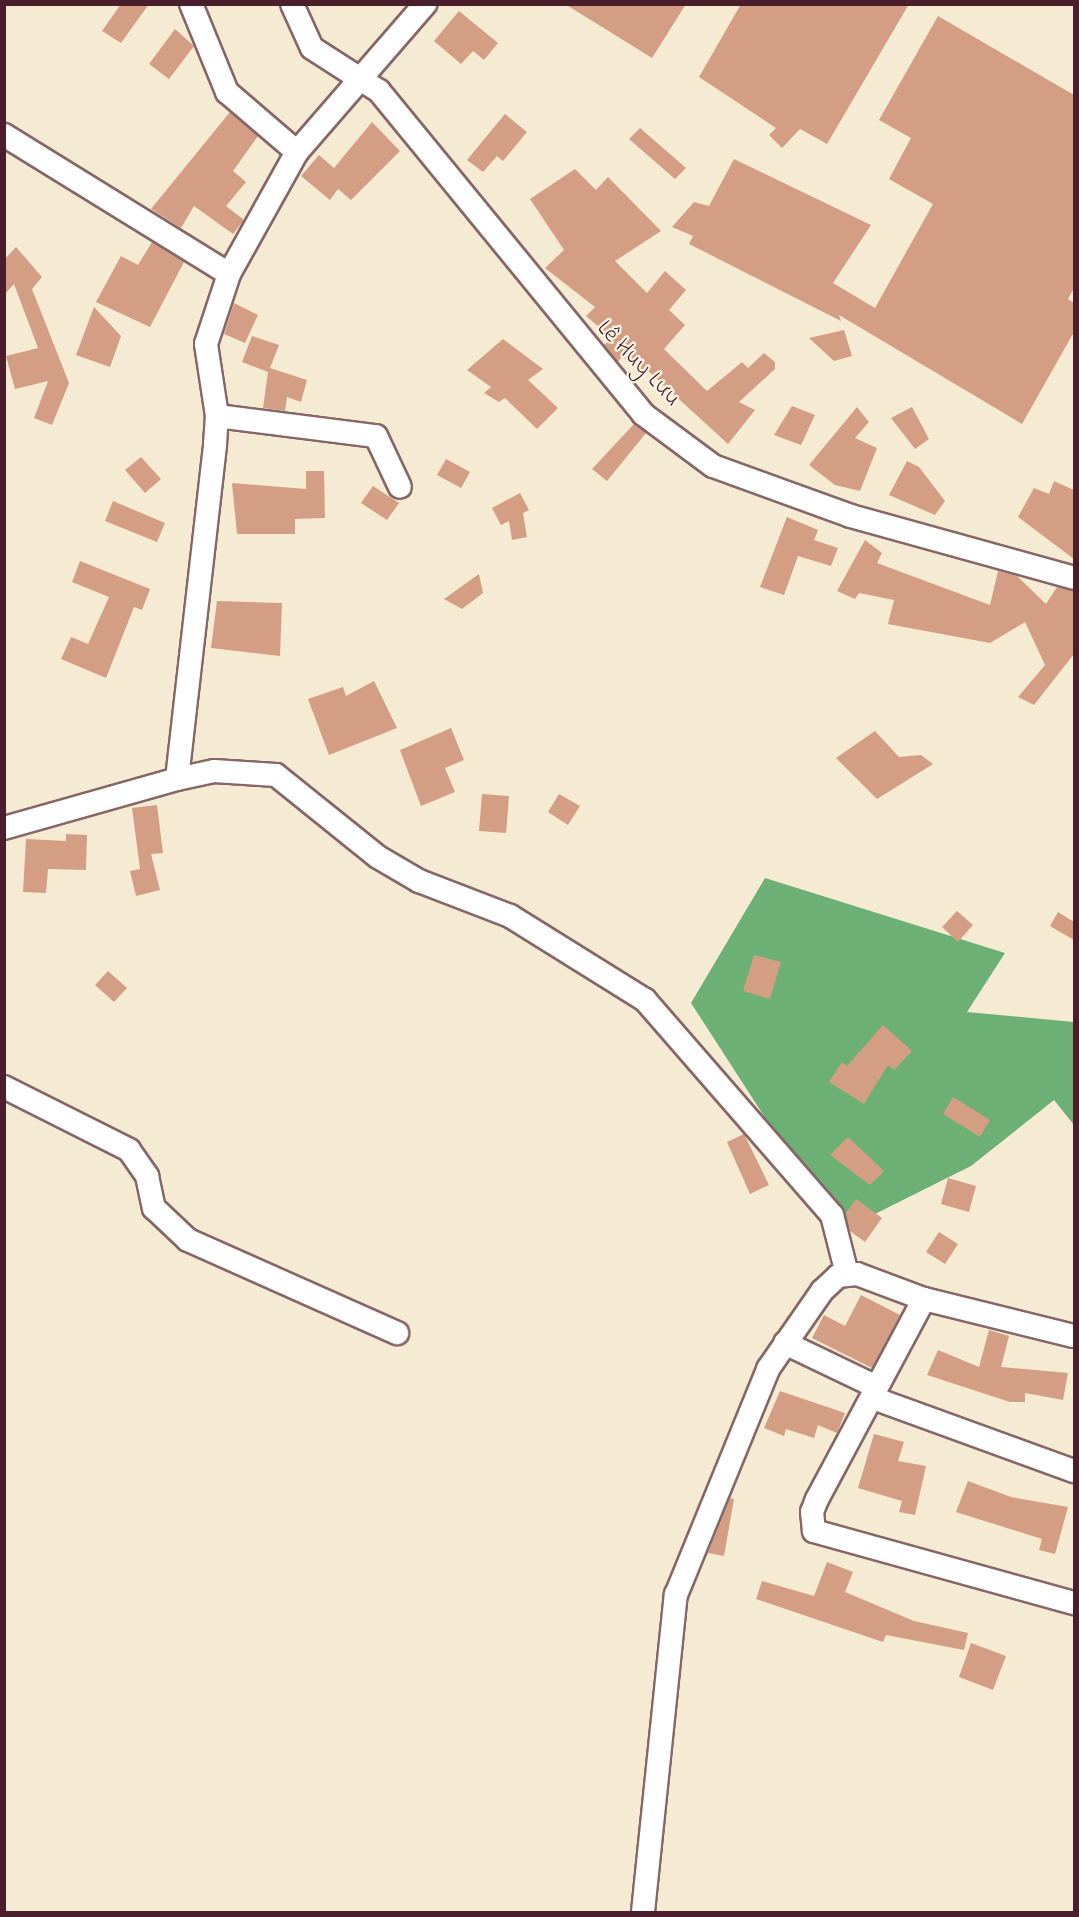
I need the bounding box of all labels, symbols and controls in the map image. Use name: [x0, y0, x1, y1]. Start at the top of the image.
street label: Lê Huy Lưu: [590, 315, 686, 413]

